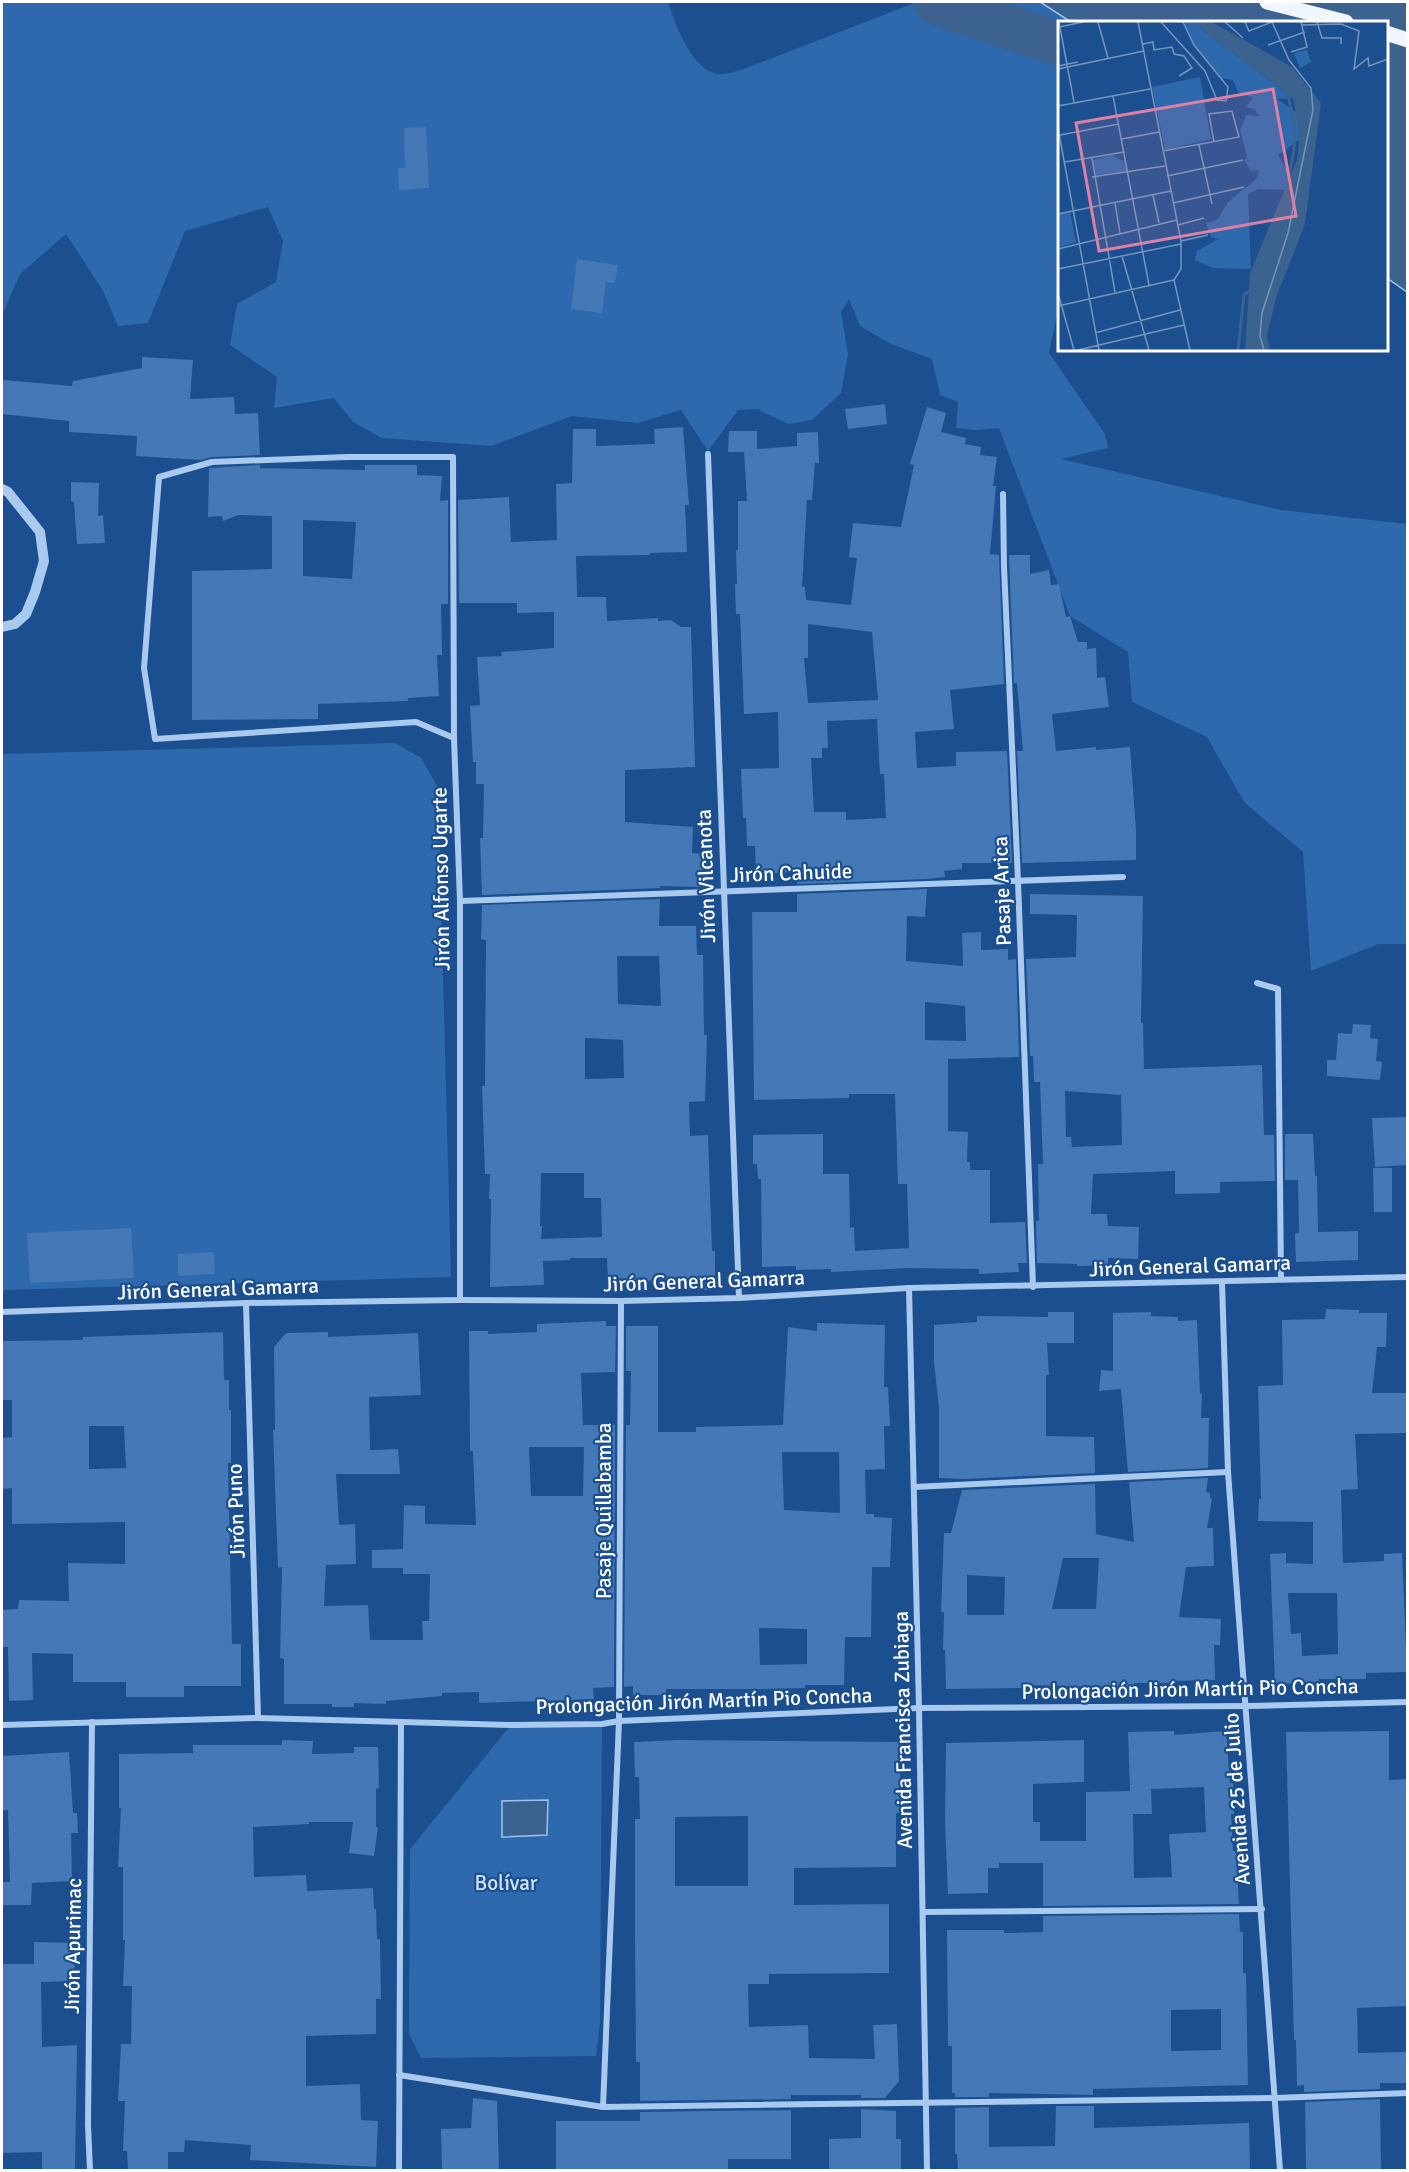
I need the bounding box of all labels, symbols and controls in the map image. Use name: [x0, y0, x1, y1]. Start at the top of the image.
inset map: [1058, 21, 1388, 351]
street label: Jirón Alfonso Ugarte: [426, 787, 456, 971]
street label: Jirón Vilcanota: [691, 809, 721, 943]
street label: Pasaje Arica: [987, 836, 1017, 946]
street label: Jirón Cahuide: [729, 858, 853, 888]
street label: Jirón General Gamarra: [1089, 1249, 1291, 1283]
street label: Jirón General Gamarra: [603, 1264, 805, 1298]
street label: Jirón General Gamarra: [117, 1272, 319, 1306]
street label: Pasaje Quillabamba: [591, 1423, 617, 1599]
street label: Jirón Puno: [221, 1463, 251, 1559]
street label: Avenida Francisca Zubiaga: [888, 1611, 918, 1849]
street label: Prolongación Jirón Martín Pio Concha: [1021, 1673, 1359, 1705]
street label: Prolongación Jirón Martín Pio Concha: [535, 1682, 873, 1720]
street label: Avenida 25 de Julio: [1218, 1712, 1256, 1886]
park label: Bolívar: [474, 1870, 538, 1896]
street label: Jirón Apurimac: [59, 1878, 87, 2014]

